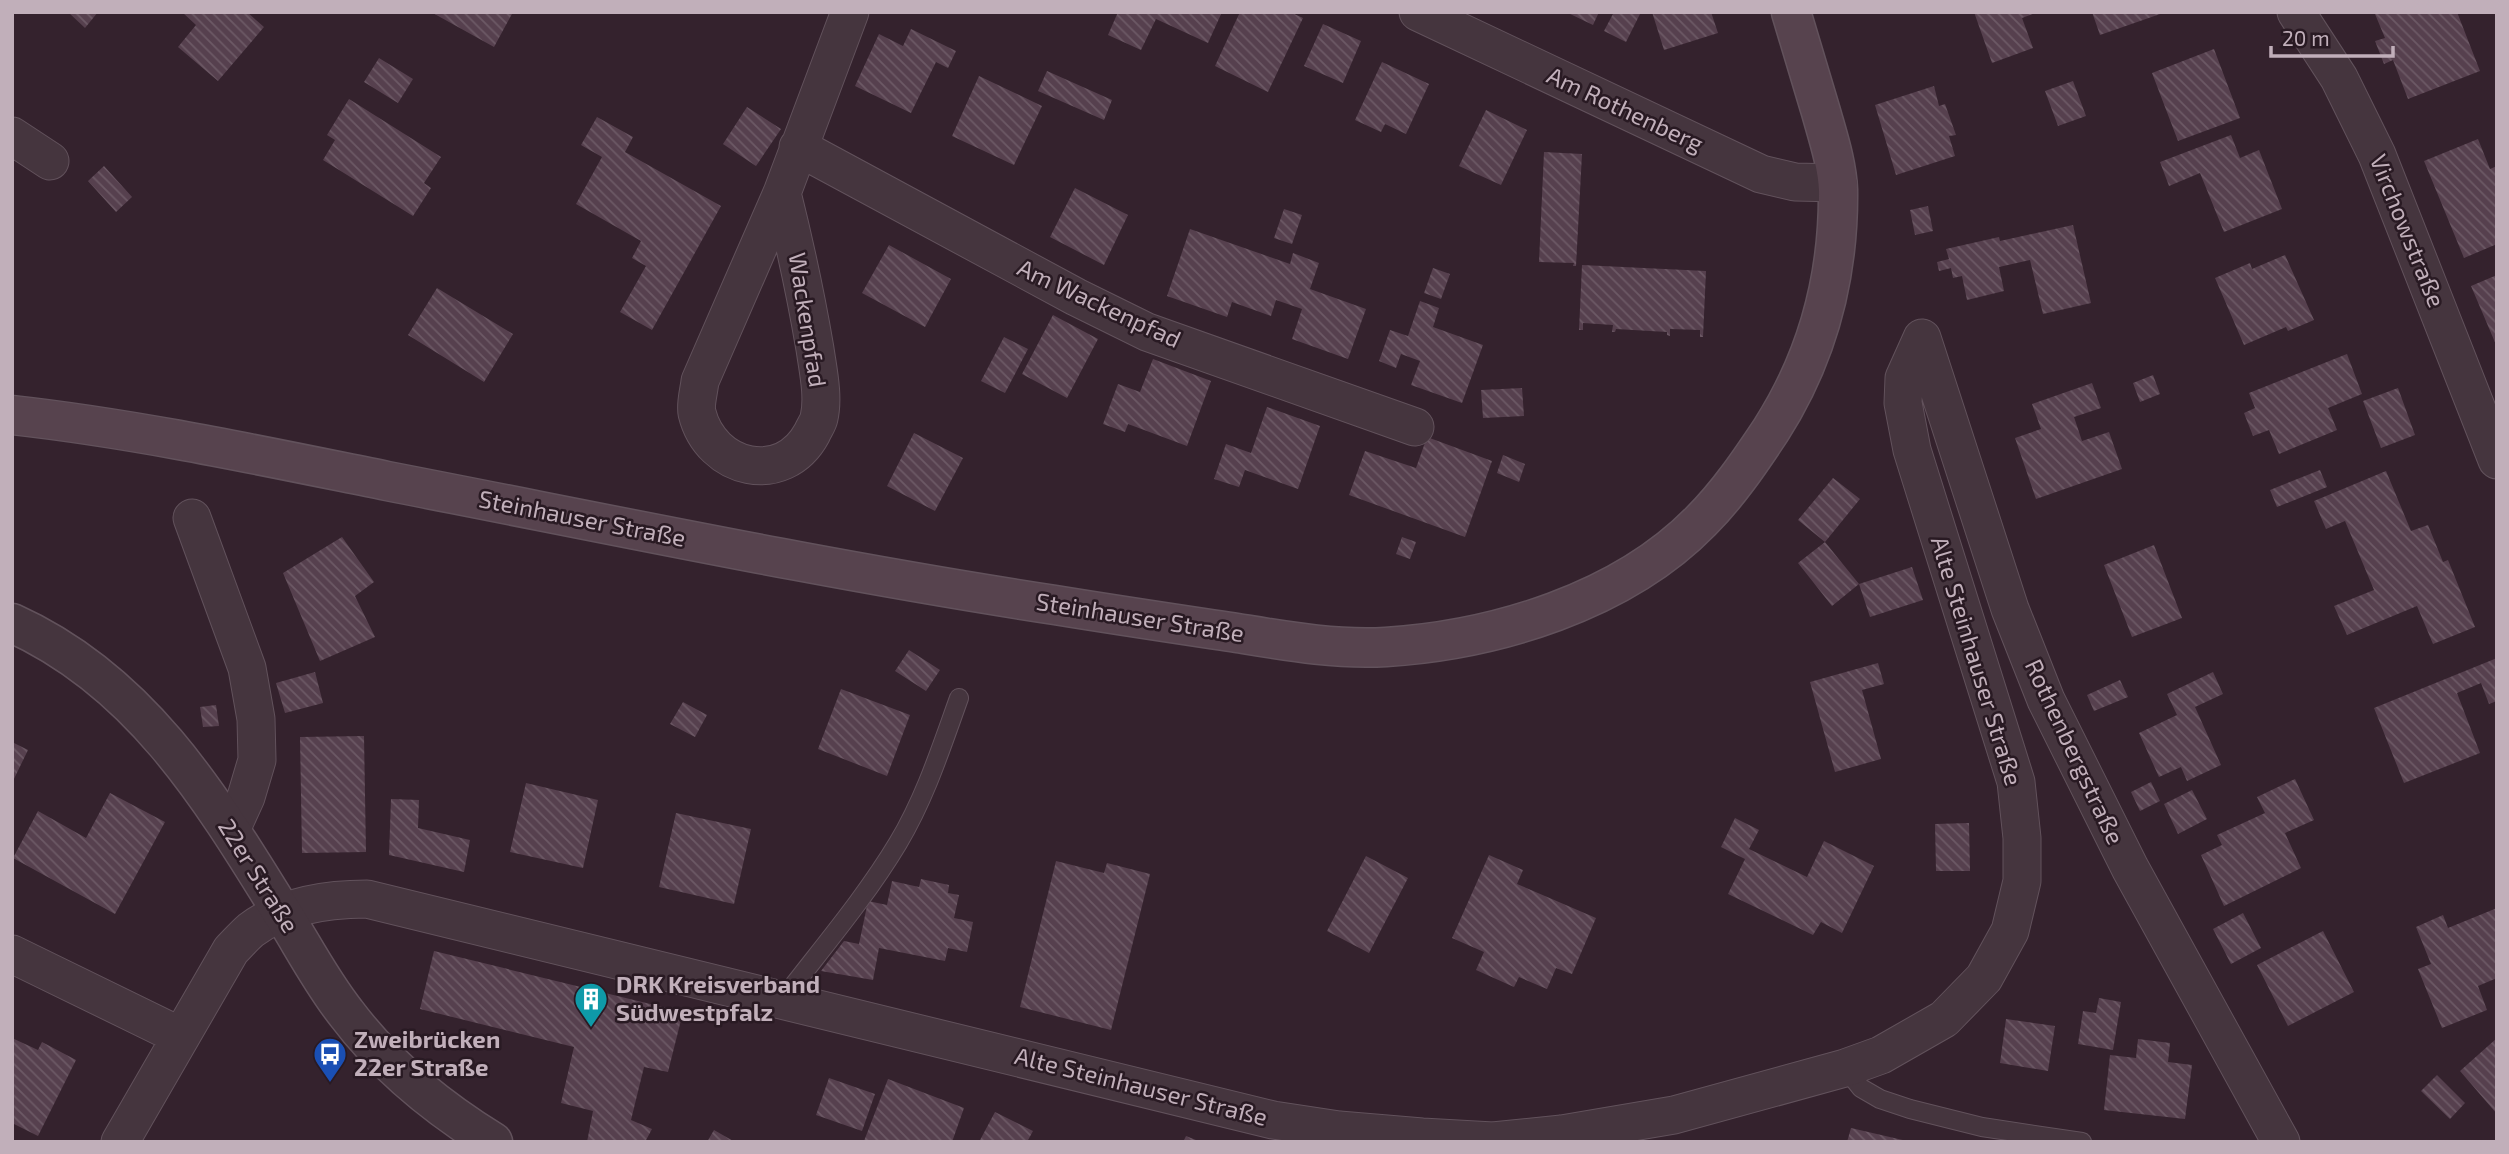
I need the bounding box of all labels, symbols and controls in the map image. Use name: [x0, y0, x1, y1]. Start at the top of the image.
scale bar: [2271, 14, 2394, 58]
text: 20 m: [2282, 25, 2330, 50]
street label: Am Rothenberg: [1543, 60, 1708, 158]
street label: Virchowstraße: [2365, 150, 2452, 311]
street label: Wackenpfad: [784, 250, 833, 389]
street label: Am Wackenpfad: [1013, 252, 1186, 353]
street label: Steinhauser Straße: [476, 483, 688, 552]
street label: Alte Steinhauser Straße: [1926, 532, 2029, 789]
street label: Steinhauser Straße: [1034, 586, 1246, 647]
street label: Rothenbergstraße: [2020, 654, 2131, 849]
street label: 22er Straße: [213, 813, 306, 937]
place label: DRK Kreisverband Südwestpfalz: [616, 969, 820, 1026]
building icon: DRK Kreisverband Südwestpfalz: [572, 980, 610, 1029]
place label: Zweibrücken 22er Straße: [354, 1024, 500, 1081]
bus stop icon: Zweibrücken 22er Straße: [311, 1035, 349, 1084]
street label: Alte Steinhauser Straße: [1012, 1040, 1271, 1131]

